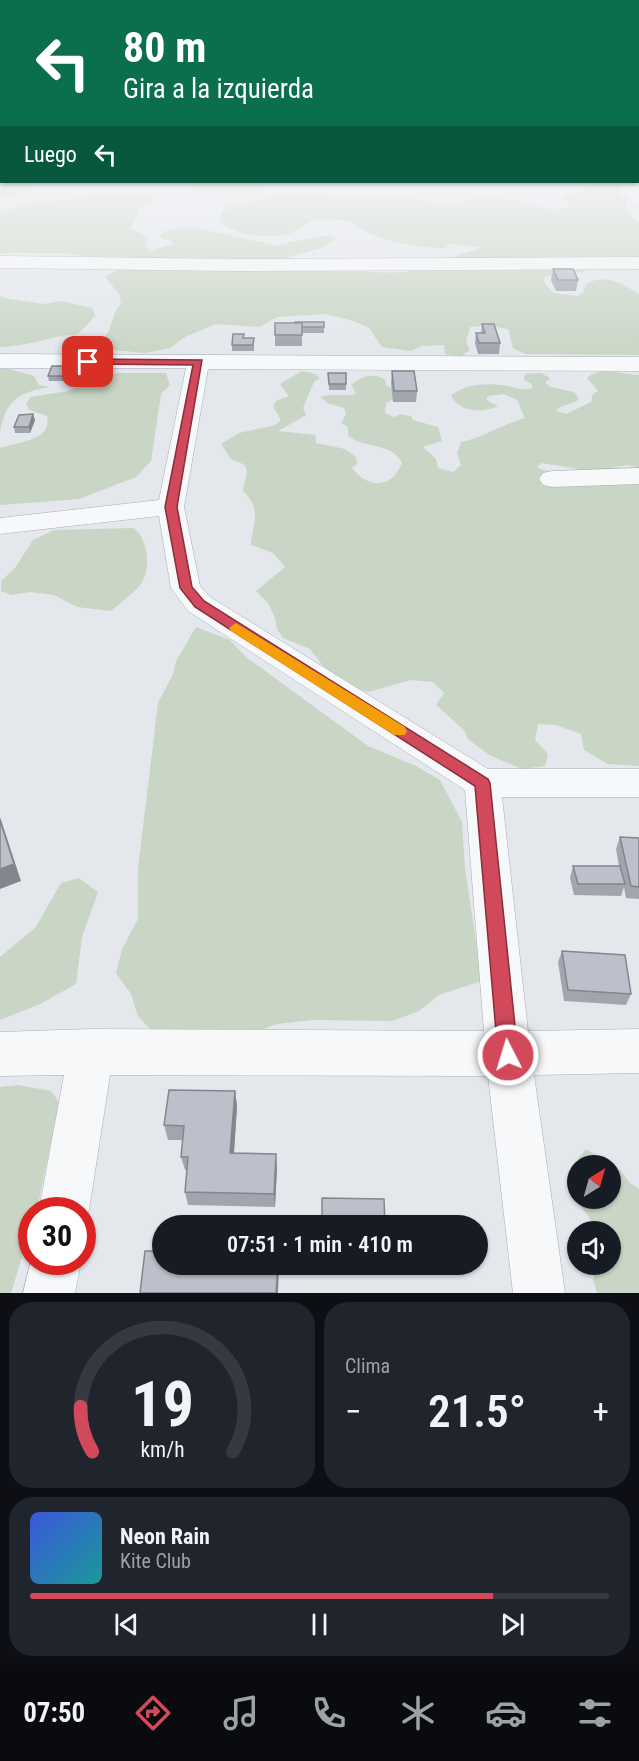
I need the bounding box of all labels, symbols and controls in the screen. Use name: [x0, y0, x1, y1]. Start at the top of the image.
text: 80 m: [123, 23, 206, 72]
icon: left: [24, 24, 102, 102]
text: Gira a la izquierda: [123, 73, 314, 105]
icon: left: [89, 138, 122, 171]
text: Luego: [24, 142, 77, 167]
pin: [62, 336, 113, 387]
icon: arrive: [71, 345, 104, 378]
position arrow: [476, 1023, 540, 1087]
north arrow: [567, 1155, 621, 1209]
map controls: [567, 1155, 621, 1275]
speed limit sign: 30: [18, 1197, 96, 1275]
button: sound: [567, 1221, 621, 1275]
text: 07:51 · 1 min · 410 m: [227, 1232, 413, 1257]
text: Clima: [345, 1354, 390, 1378]
text: 19: [130, 1368, 194, 1441]
text: 21.5°: [428, 1385, 526, 1438]
text: −: [345, 1392, 362, 1431]
text: +: [593, 1392, 609, 1431]
text: km/h: [140, 1437, 184, 1462]
text: Neon Rain: [120, 1524, 210, 1549]
text: Kite Club: [120, 1549, 191, 1573]
icon: previous: [110, 1608, 143, 1641]
icon: pause: [303, 1608, 336, 1641]
icon: next: [496, 1608, 529, 1641]
icon: directions: [132, 1692, 174, 1734]
icon: music: [220, 1692, 262, 1734]
icon: phone: [308, 1692, 350, 1734]
icon: climate: [397, 1692, 439, 1734]
icon: car: [485, 1692, 527, 1734]
icon: filters: [574, 1692, 616, 1734]
text: 07:50: [23, 1697, 85, 1729]

